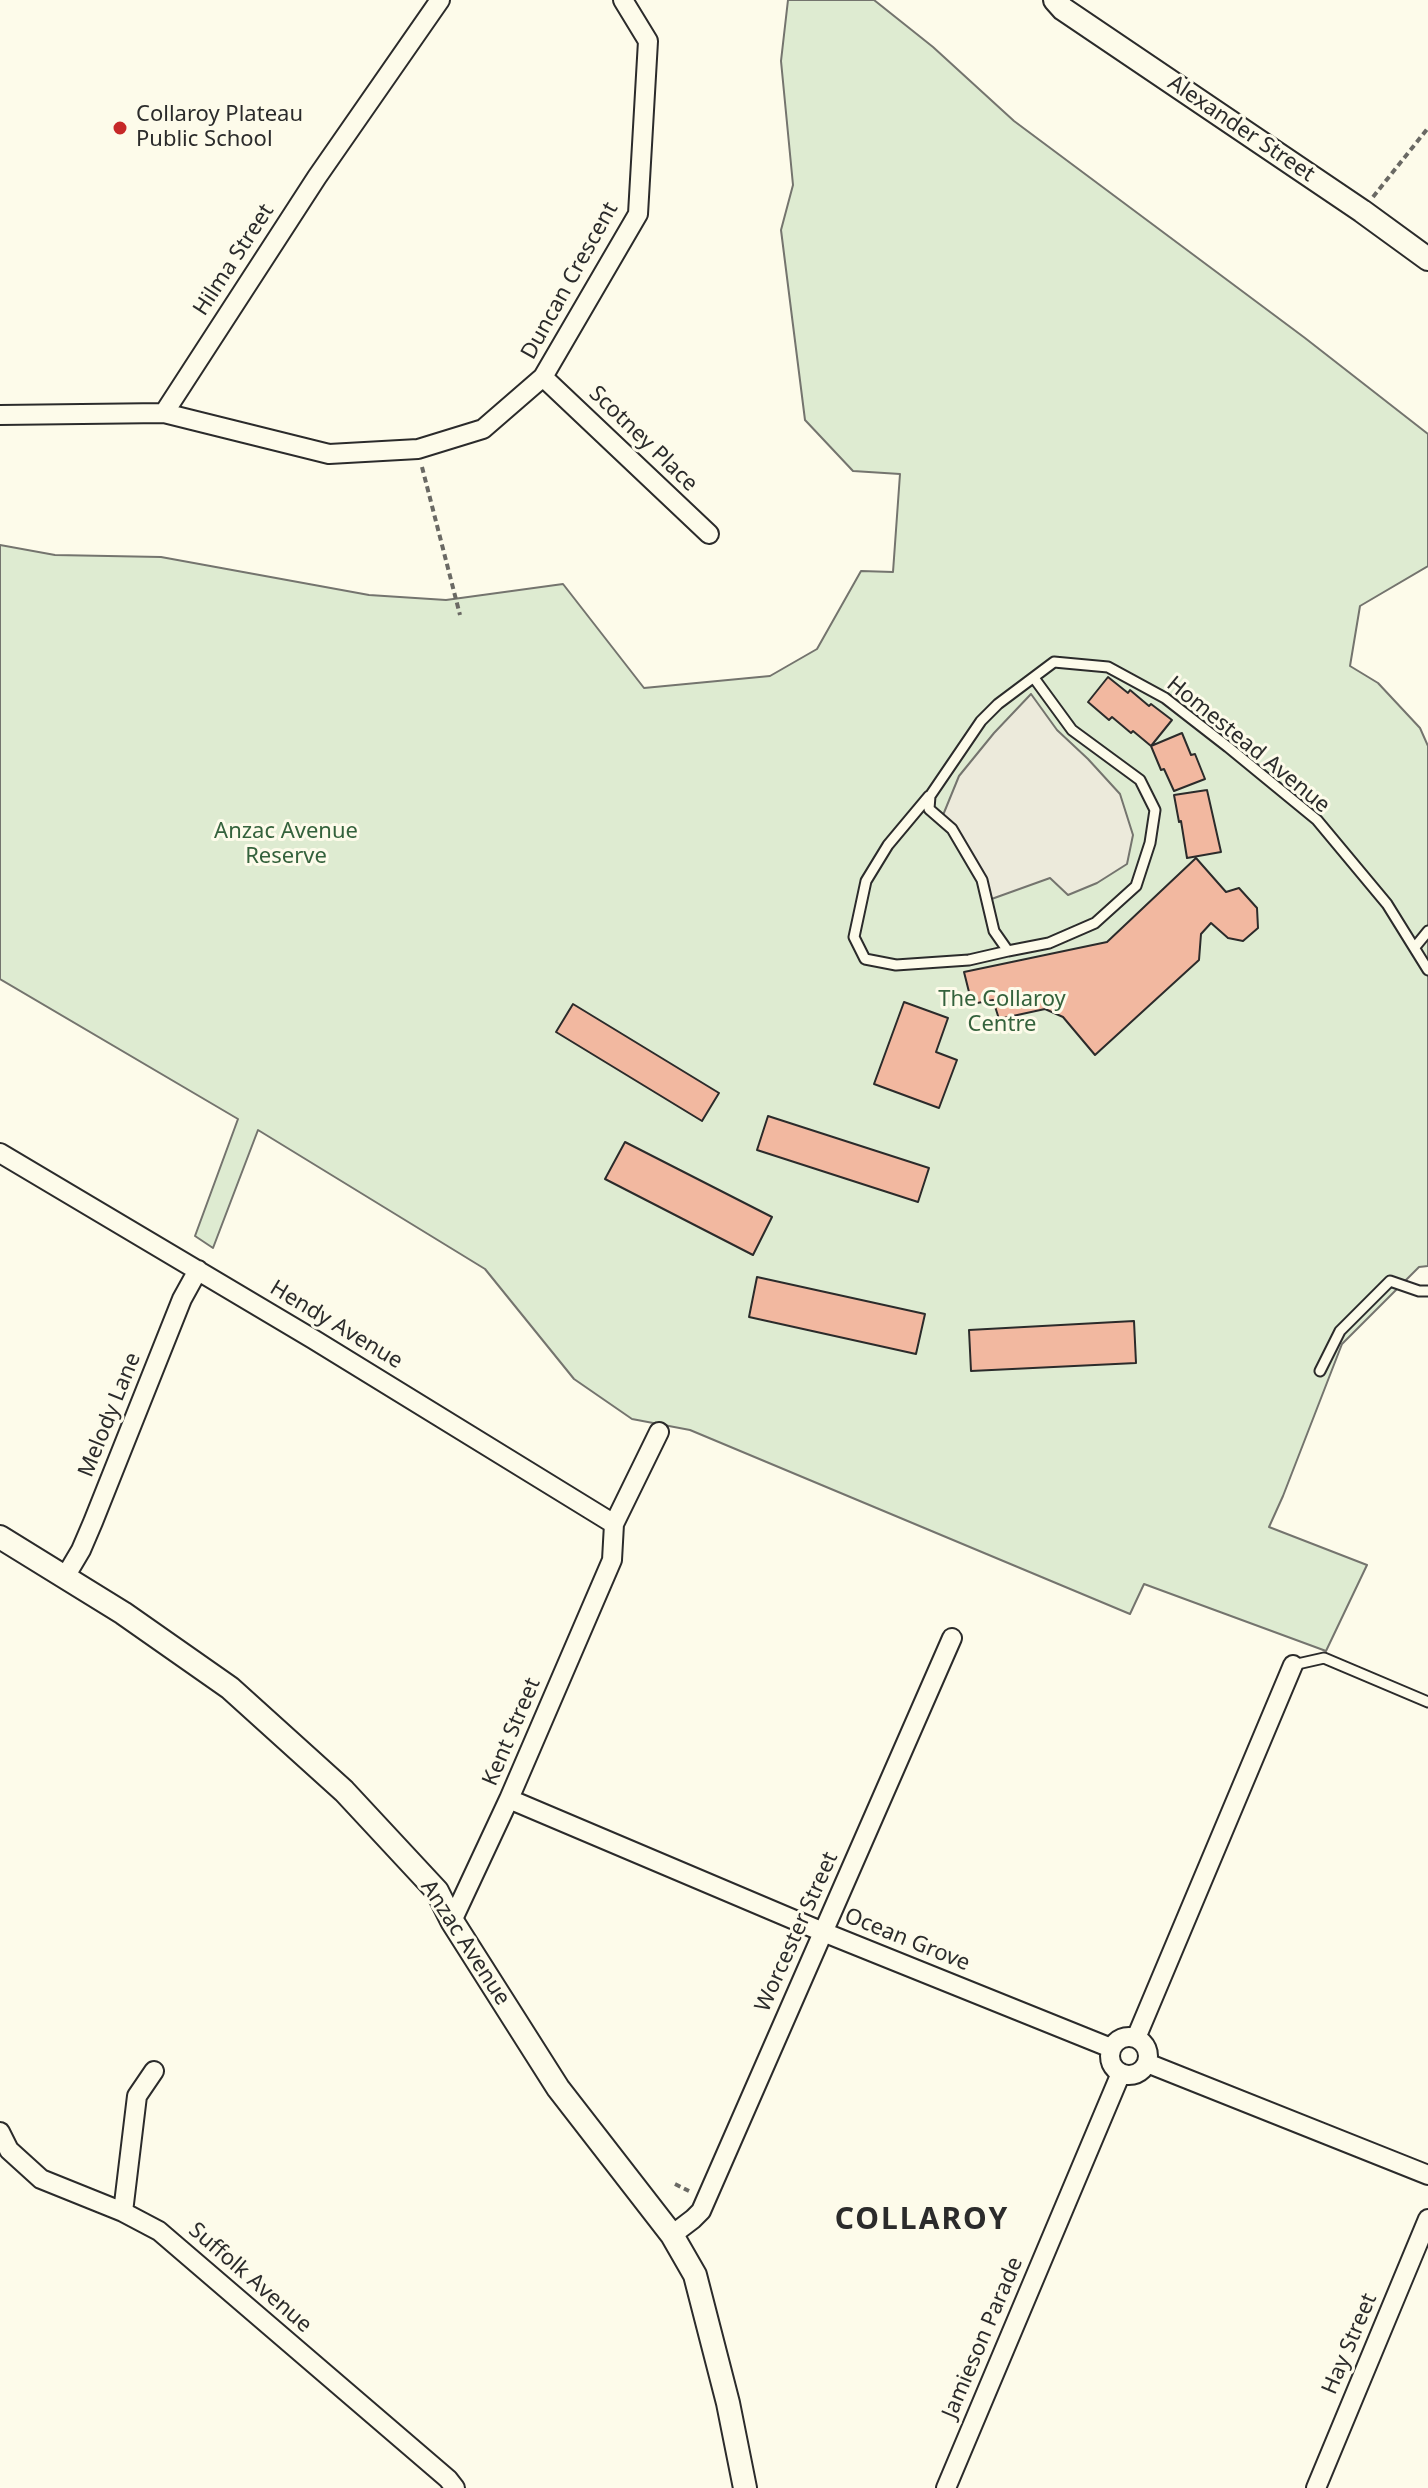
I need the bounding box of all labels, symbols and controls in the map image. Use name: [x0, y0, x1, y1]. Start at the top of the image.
street label: Alexander Street: [1163, 70, 1319, 188]
place label: Collaroy Plateau Public School: [136, 102, 303, 154]
marker: Collaroy Plateau Public School: [111, 119, 129, 137]
street label: Duncan Crescent: [516, 198, 624, 364]
street label: Hilma Street: [188, 199, 280, 321]
street label: Scotney Place: [583, 381, 703, 497]
street label: Homestead Avenue: [1161, 671, 1335, 819]
park label: Anzac Avenue Reserve: [214, 819, 358, 870]
park label: The Collaroy Centre: [938, 987, 1066, 1038]
street label: Hendy Avenue: [265, 1275, 407, 1375]
street label: Melody Lane: [73, 1349, 147, 1481]
street label: Kent Street: [477, 1674, 547, 1790]
street label: Worcester Street: [750, 1848, 844, 2016]
street label: Anzac Avenue: [415, 1875, 515, 2011]
street label: Ocean Grove: [840, 1903, 974, 1977]
district label: COLLAROY: [835, 2202, 1009, 2238]
street label: Suffolk Avenue: [183, 2217, 317, 2339]
street label: Jamieson Parade: [937, 2253, 1029, 2423]
street label: Hay Street: [1317, 2290, 1383, 2398]

